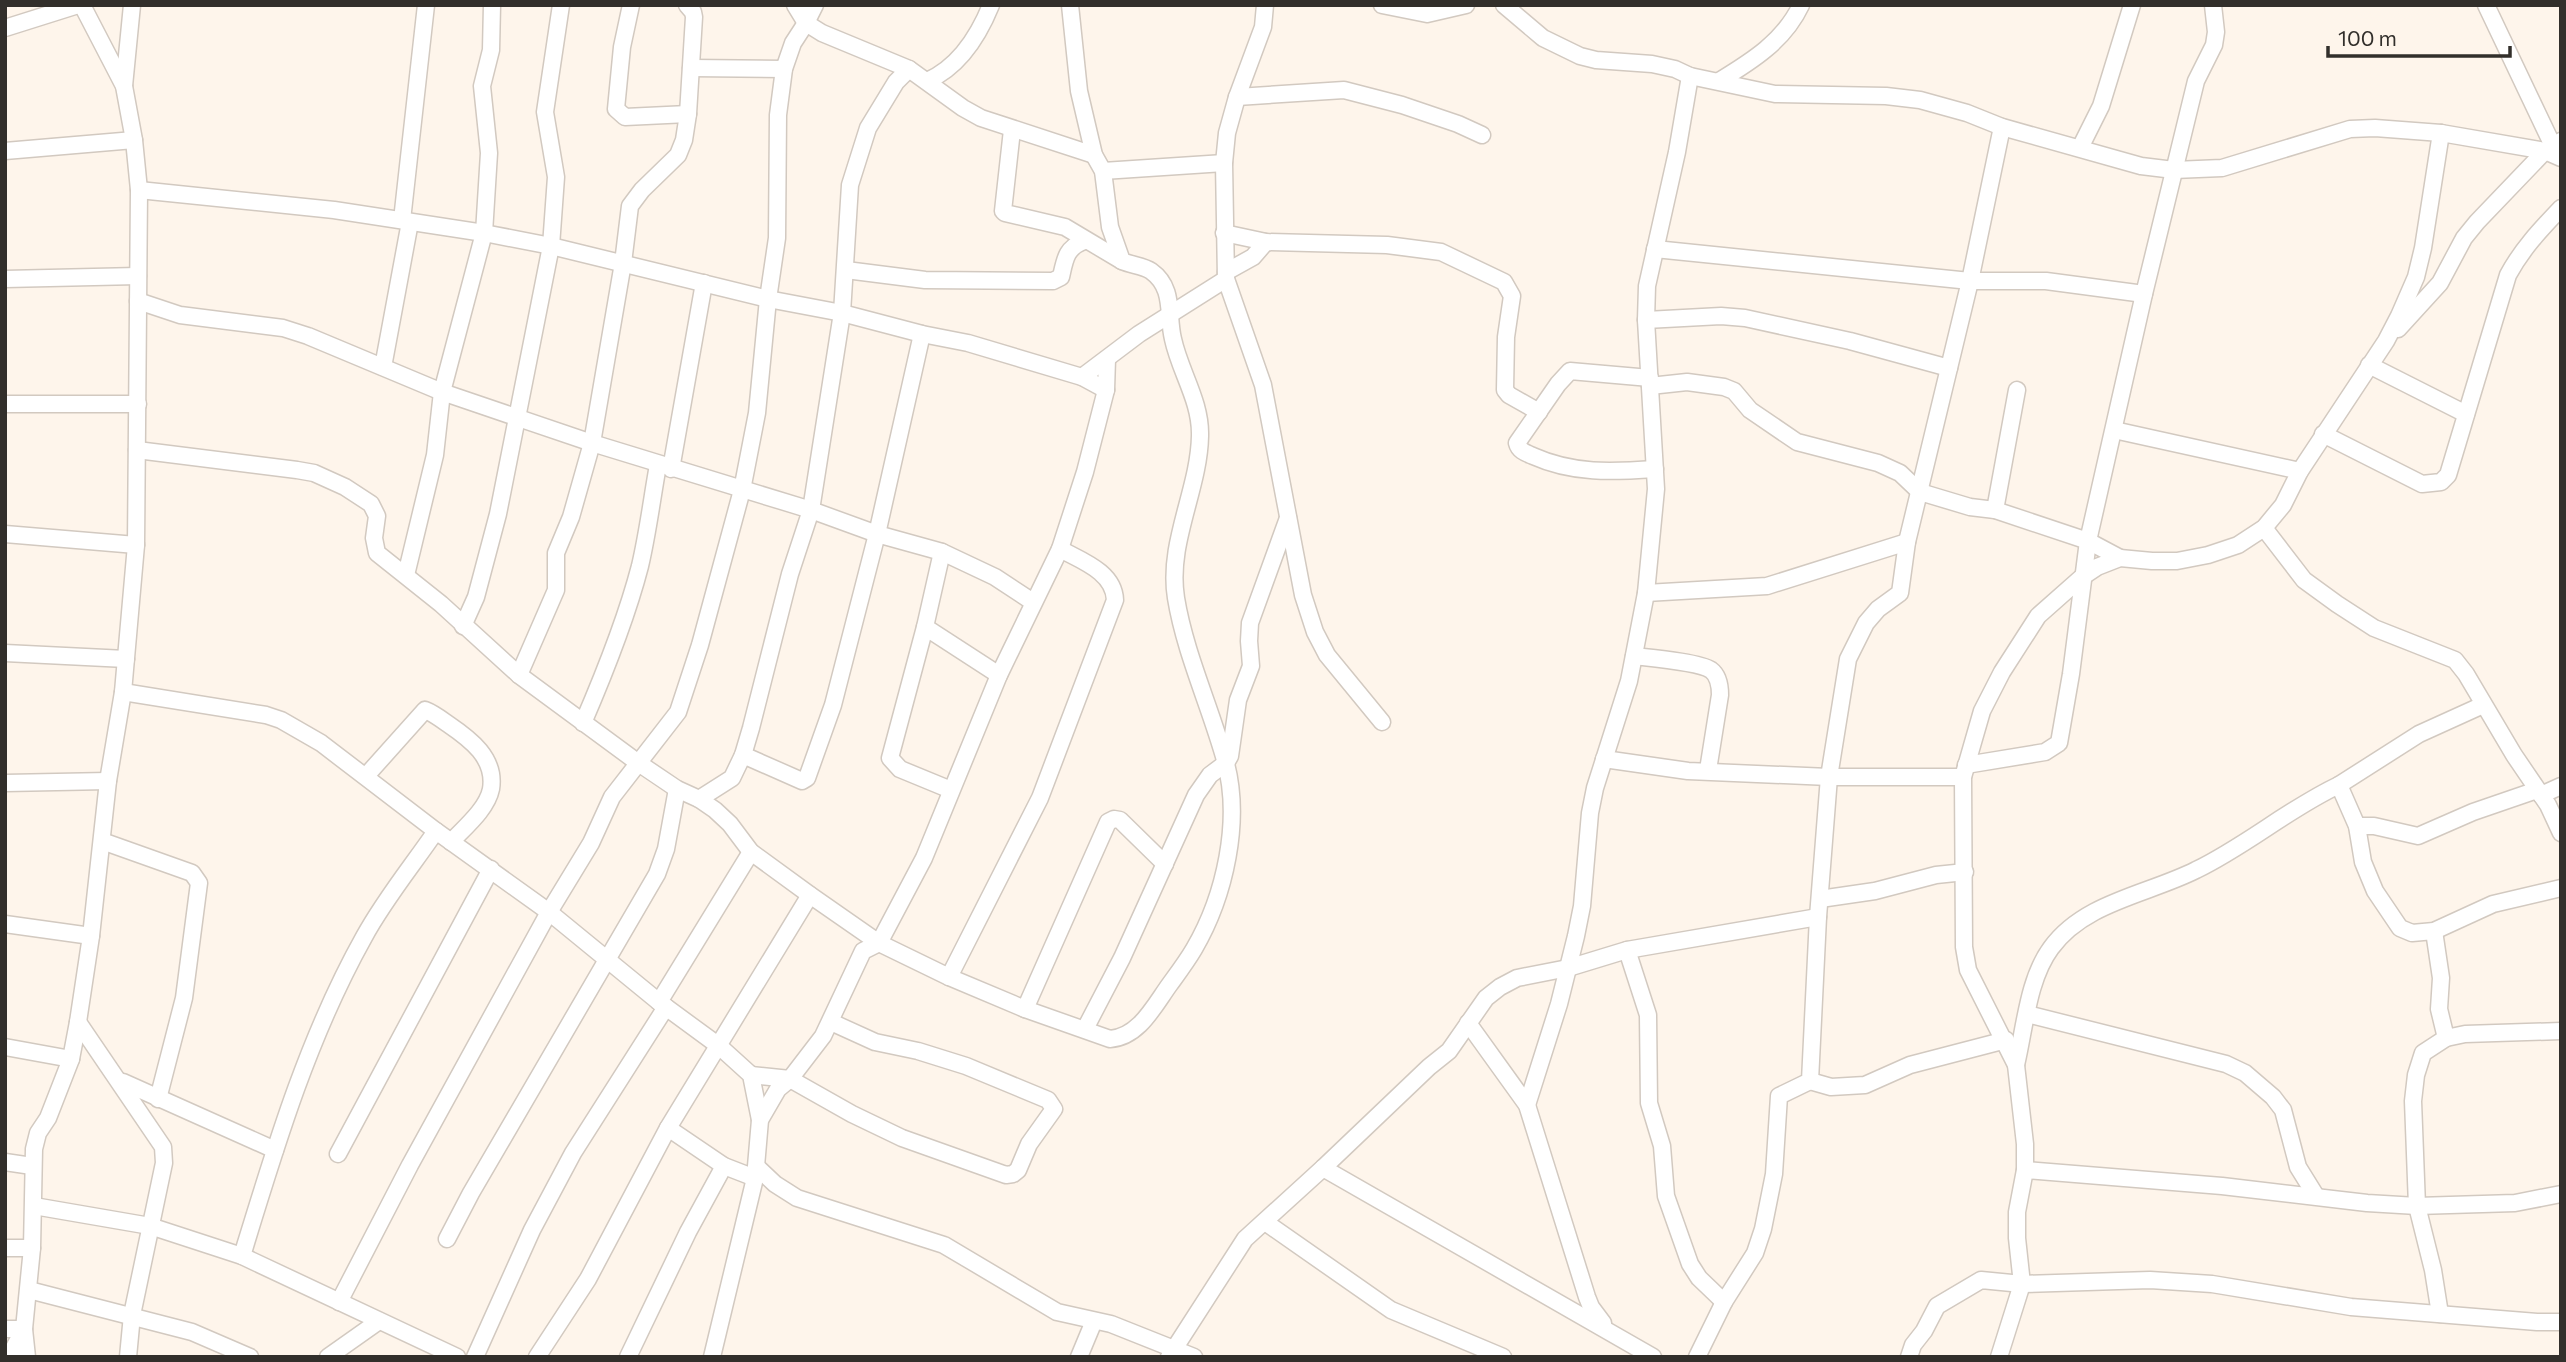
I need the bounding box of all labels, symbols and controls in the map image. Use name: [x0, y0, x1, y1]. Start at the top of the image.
scale bar: [2328, 14, 2510, 58]
text: 100 m: [2338, 25, 2397, 50]

